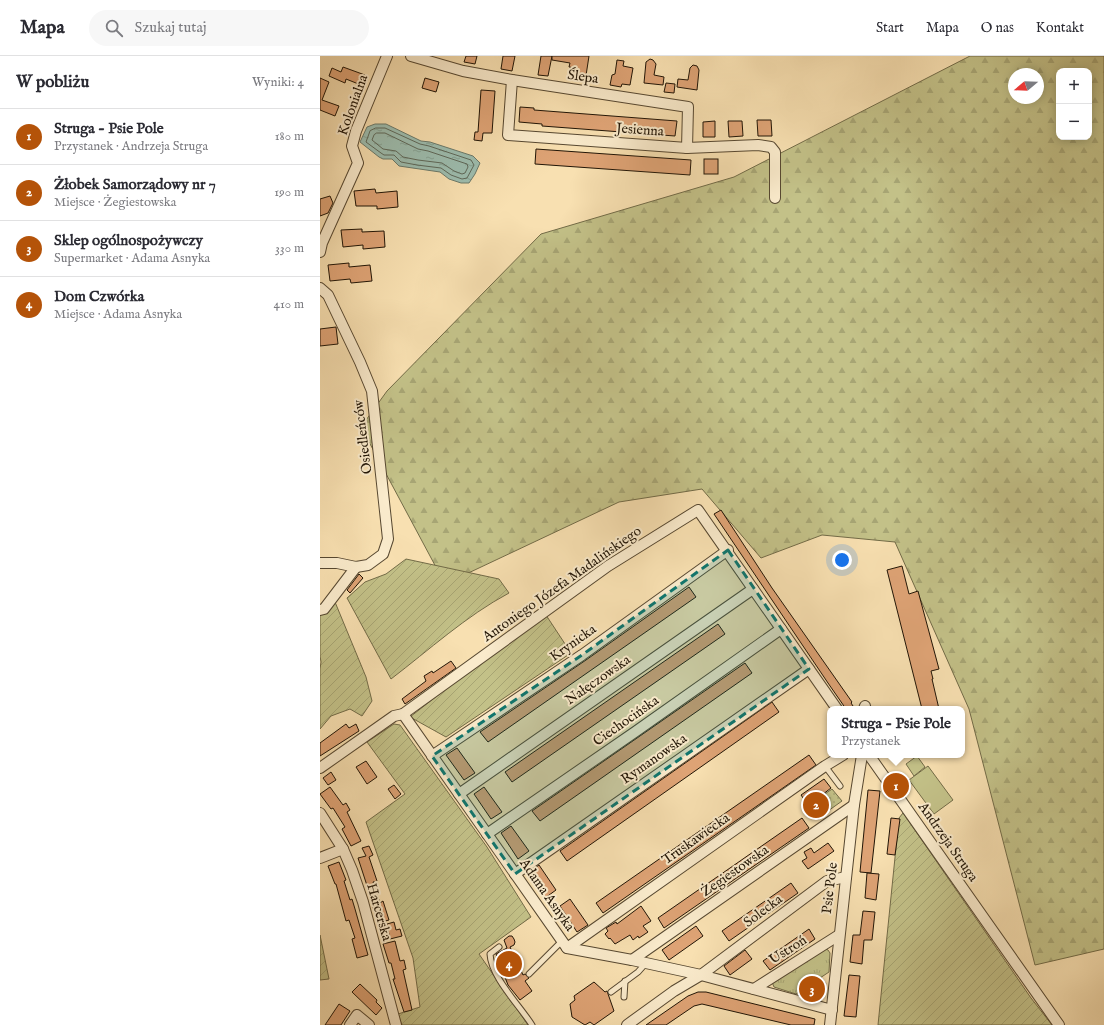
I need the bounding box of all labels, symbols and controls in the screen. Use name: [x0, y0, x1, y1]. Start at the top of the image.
search box: [89, 10, 369, 46]
text: Mapa: [20, 16, 65, 40]
icon: search: [103, 17, 125, 39]
text: Szukaj tutaj: [135, 18, 206, 37]
text: Start: [876, 19, 904, 37]
text: Mapa: [926, 19, 959, 37]
text: O nas: [981, 19, 1014, 37]
text: Kontakt: [1036, 19, 1084, 37]
street label: Ślepa: [566, 65, 601, 88]
north arrow: [1008, 68, 1044, 104]
map controls: [1056, 68, 1092, 140]
button: +: [1056, 68, 1092, 104]
street label: Kolonialna: [334, 71, 373, 138]
text: W pobliżu: [16, 72, 89, 93]
text: Wyniki: 4: [252, 74, 304, 91]
button: −: [1056, 104, 1092, 140]
text: Struga - Psie Pole: [54, 119, 164, 138]
street label: Jesienna: [614, 119, 665, 141]
text: 1: [27, 128, 31, 145]
text: 180 m: [275, 128, 304, 145]
text: Przystanek · Andrzeja Struga: [54, 138, 208, 155]
text: Żłobek Samorządowy nr 7: [54, 175, 216, 194]
text: 2: [26, 184, 32, 201]
text: 190 m: [274, 184, 304, 201]
text: Miejsce · Żegiestowska: [54, 194, 176, 211]
text: Sklep ogólnospożywczy: [54, 231, 203, 250]
text: 3: [27, 240, 31, 257]
text: 330 m: [275, 240, 304, 257]
text: Supermarket · Adama Asnyka: [54, 250, 210, 267]
text: Dom Czwórka: [54, 287, 144, 306]
text: 4: [26, 296, 32, 313]
text: 410 m: [274, 296, 304, 313]
text: Miejsce · Adama Asnyka: [54, 306, 182, 323]
street label: Osiedleńców: [349, 398, 376, 475]
street label: Antoniego Józefa Madalińskiego: [478, 522, 645, 647]
your location: [832, 550, 852, 570]
street label: Krynicka: [546, 620, 601, 666]
street label: Nałęczowska: [562, 650, 635, 709]
street label: Ciechocińska: [589, 691, 663, 750]
popup: [827, 706, 965, 758]
text: Struga - Psie Pole: [841, 714, 951, 733]
street label: Rymanowska: [618, 729, 691, 788]
text: Przystanek: [841, 733, 900, 750]
pin: 1: [883, 771, 909, 801]
pin: 2: [803, 790, 829, 820]
street label: Andrzeja Struga: [913, 798, 983, 886]
street label: Truskawiecka: [659, 809, 734, 869]
street label: Żegiestowska: [698, 841, 773, 901]
street label: Adama Asnyka: [515, 854, 579, 936]
street label: Psie Pole: [818, 861, 842, 915]
street label: Harcerska: [362, 881, 396, 944]
street label: Solecka: [740, 890, 787, 932]
street label: Ustroń: [766, 931, 811, 969]
pin: 4: [496, 949, 522, 979]
pin: 3: [799, 974, 825, 1004]

